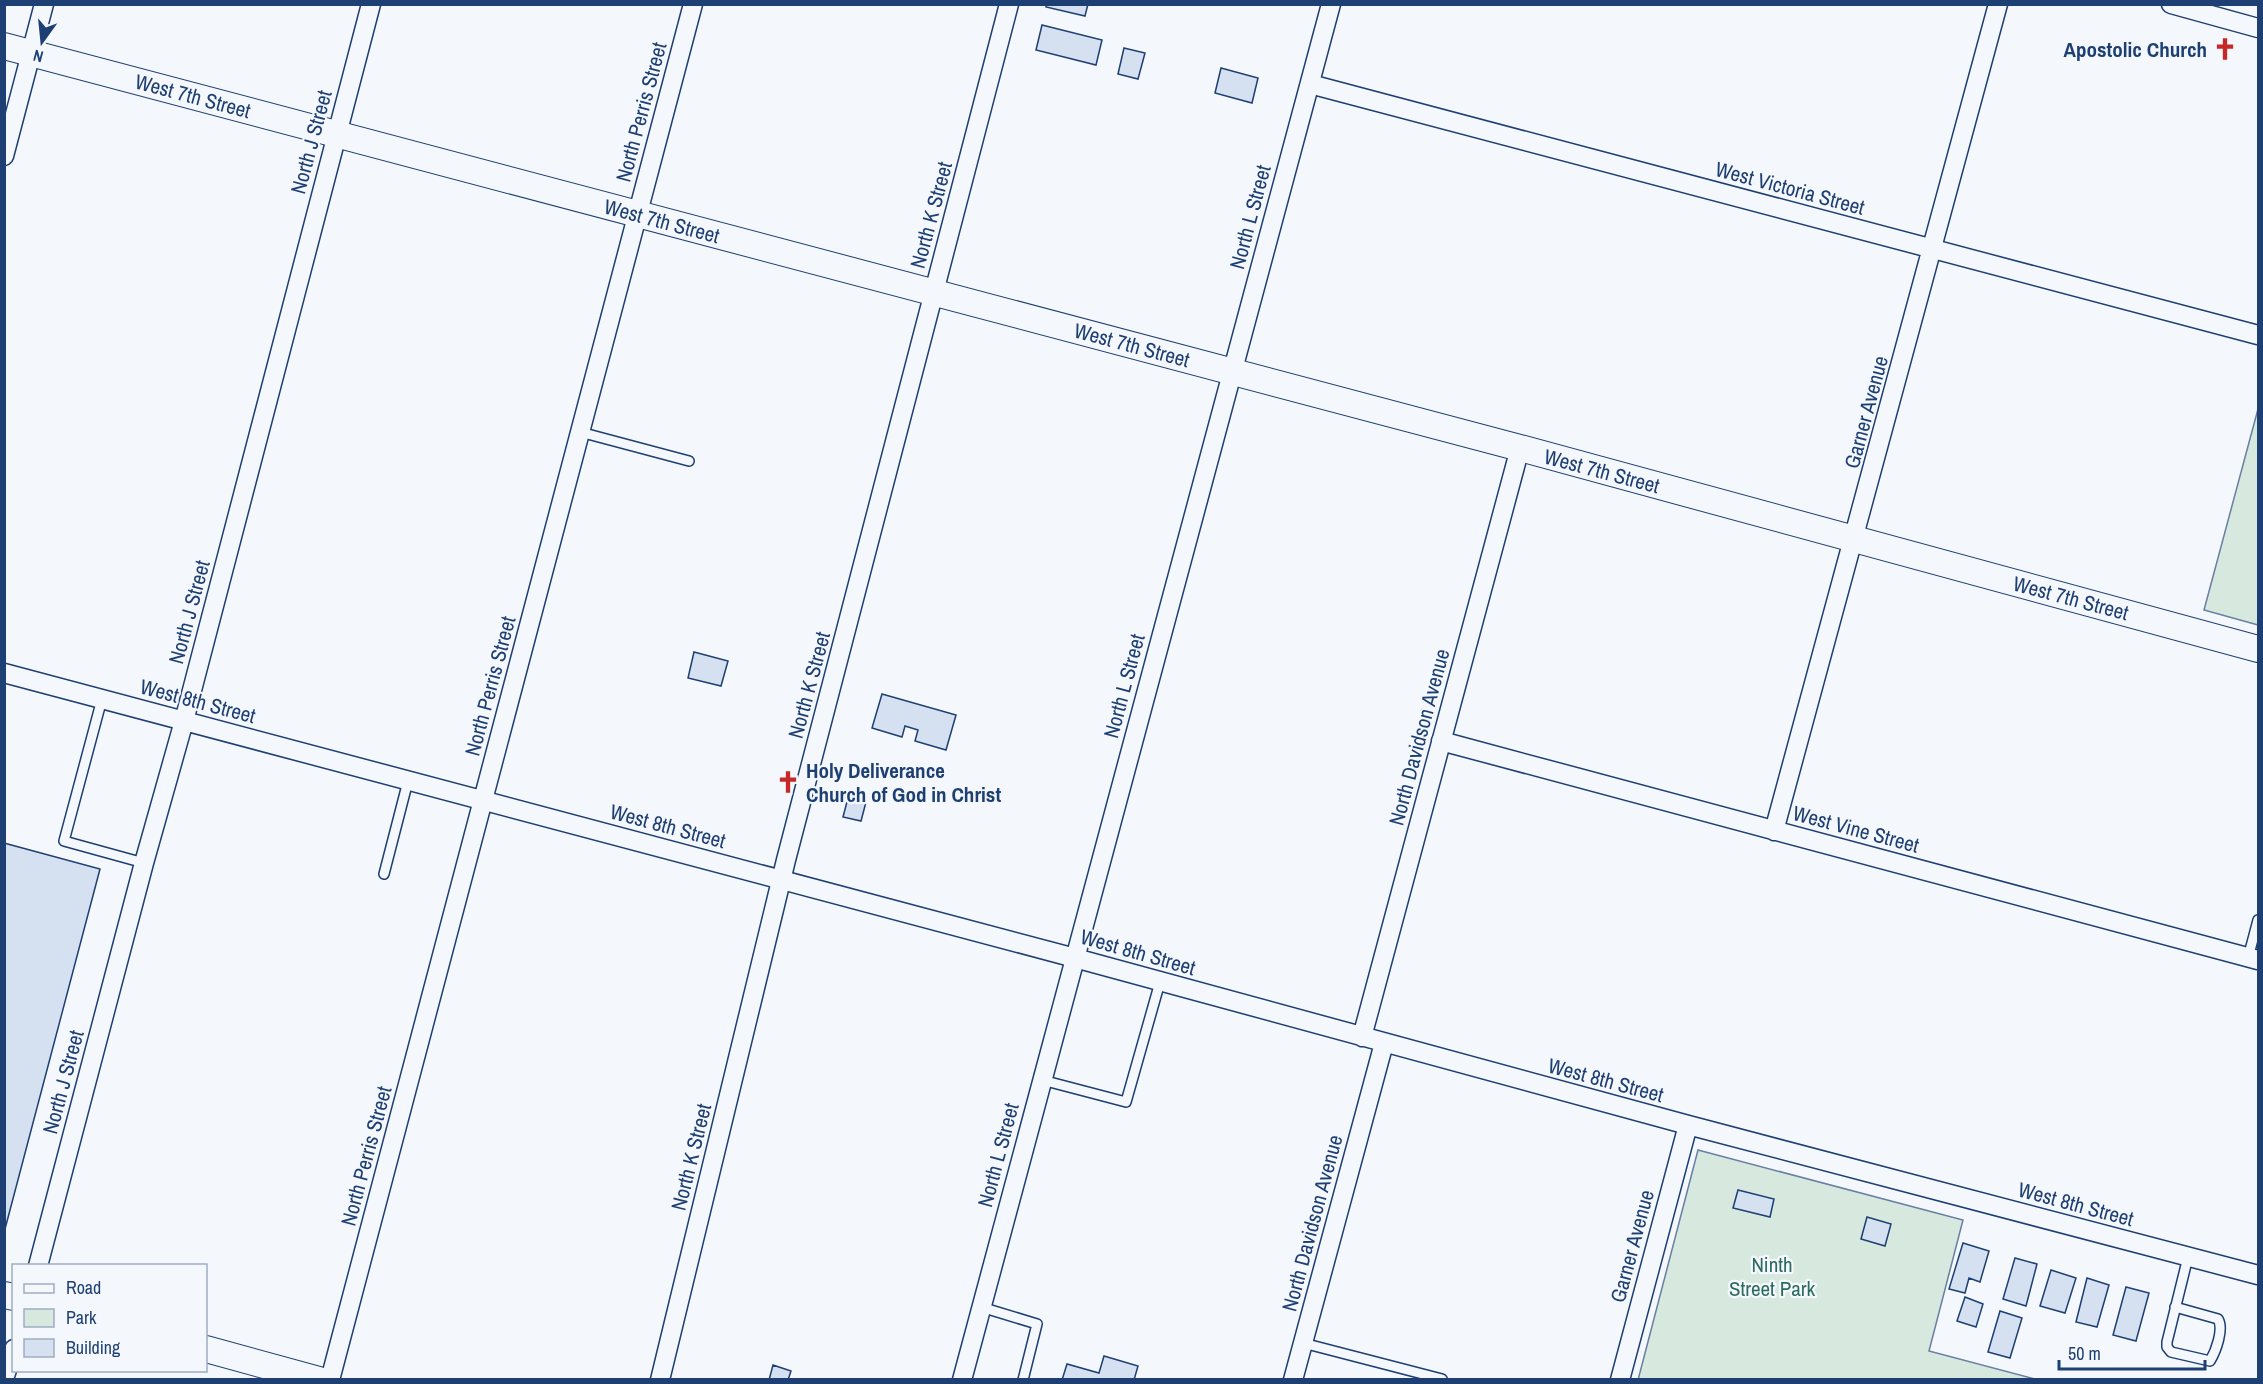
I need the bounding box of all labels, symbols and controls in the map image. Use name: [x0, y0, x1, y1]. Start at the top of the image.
north arrow: [12, 12, 72, 72]
place label: Apostolic Church: [2063, 35, 2207, 64]
church icon: Apostolic Church: [2212, 36, 2238, 62]
street label: North Perris Street: [608, 39, 674, 185]
text: N: [31, 45, 46, 68]
street label: West 7th Street: [132, 67, 254, 125]
street label: North J Street: [283, 87, 339, 197]
street label: West Victoria Street: [1712, 154, 1868, 222]
street label: North K Street: [903, 158, 959, 271]
street label: North L Street: [1222, 162, 1278, 272]
street label: West 7th Street: [601, 192, 723, 250]
street label: West 7th Street: [1071, 316, 1193, 374]
street label: Garner Avenue: [1837, 352, 1895, 472]
street label: West 7th Street: [1541, 442, 1663, 500]
street label: North J Street: [161, 557, 217, 667]
street label: West 7th Street: [2010, 569, 2132, 627]
street label: North Perris Street: [457, 613, 523, 759]
street label: North K Street: [781, 628, 837, 741]
street label: North L Street: [1096, 631, 1152, 741]
street label: North Davidson Avenue: [1381, 646, 1457, 828]
street label: West 8th Street: [137, 672, 259, 730]
place label: Holy Deliverance Church of God in Christ: [806, 756, 1001, 809]
church icon: Holy Deliverance Church of God in Christ: [775, 769, 801, 795]
street label: West 8th Street: [607, 797, 729, 855]
street label: West Vine Street: [1790, 798, 1923, 860]
street label: West 8th Street: [1077, 922, 1199, 982]
street label: North J Street: [35, 1027, 91, 1137]
street label: West 8th Street: [1545, 1051, 1667, 1109]
street label: North Perris Street: [333, 1083, 399, 1229]
street label: North K Street: [664, 1100, 718, 1213]
street label: North L Street: [970, 1100, 1026, 1210]
street label: North Davidson Avenue: [1274, 1132, 1350, 1314]
street label: West 8th Street: [2015, 1175, 2137, 1233]
street label: Garner Avenue: [1603, 1186, 1661, 1306]
park label: Ninth Street Park: [1729, 1250, 1815, 1303]
legend: [12, 1264, 207, 1372]
text: Road: [66, 1275, 101, 1300]
text: Park: [66, 1305, 97, 1330]
scale bar: [2059, 1333, 2204, 1371]
text: Building: [66, 1335, 121, 1360]
text: 50 m: [2068, 1341, 2101, 1366]

